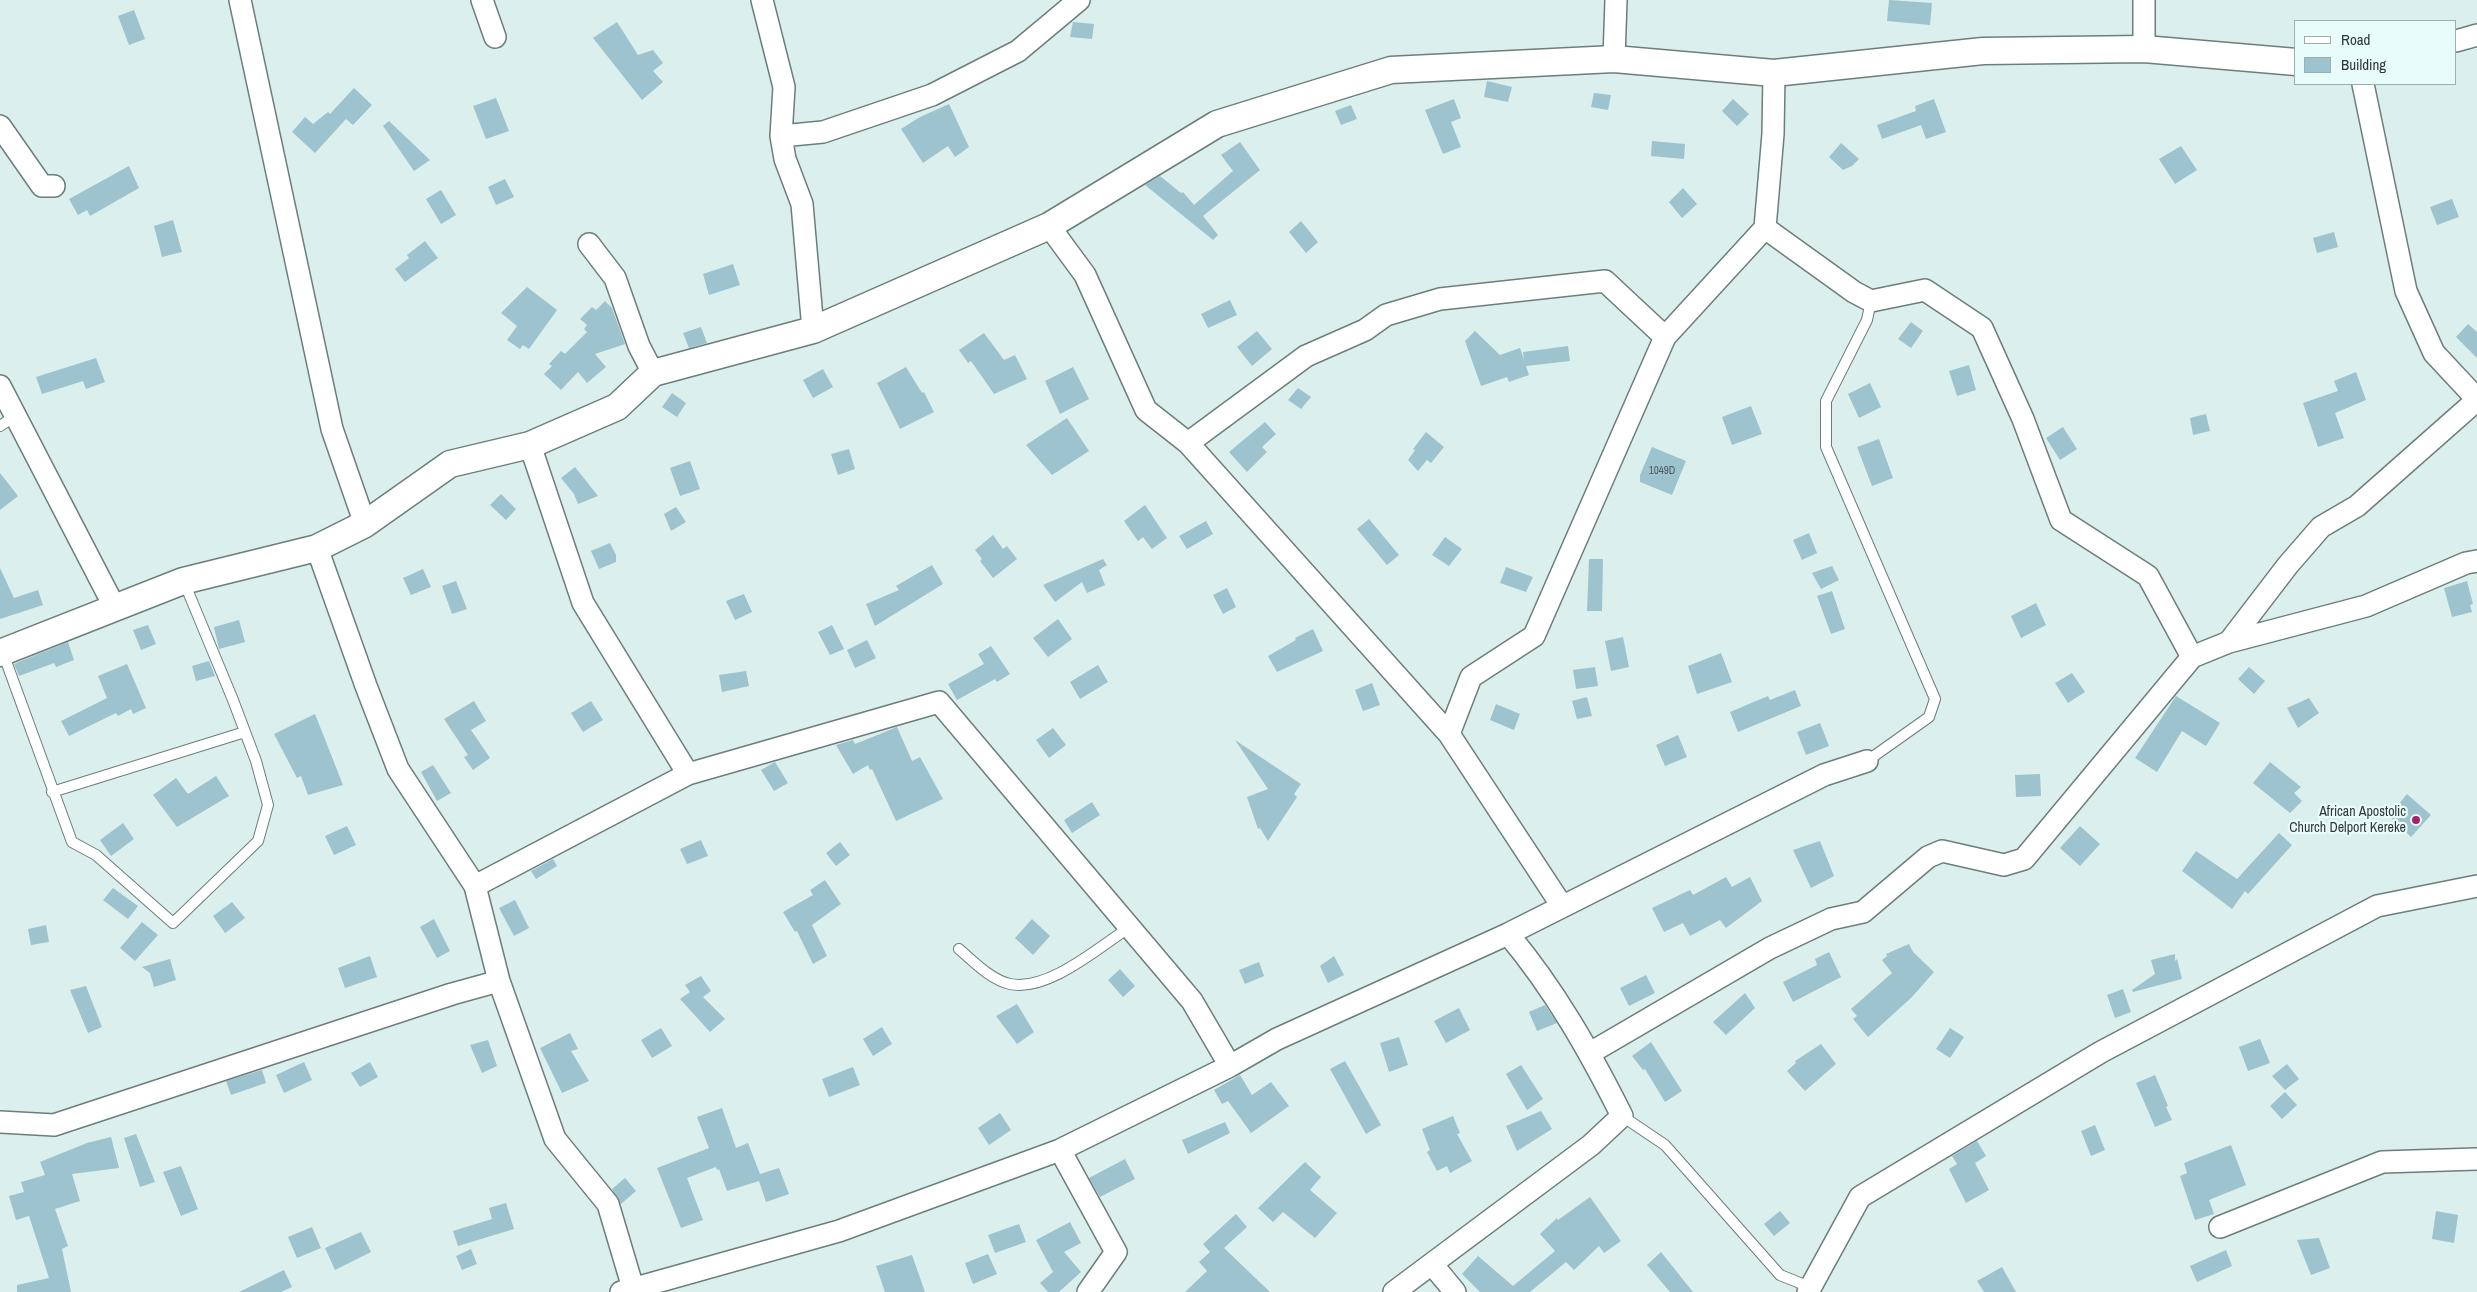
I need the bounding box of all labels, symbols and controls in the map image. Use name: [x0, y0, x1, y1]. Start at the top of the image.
legend: [2294, 20, 2457, 85]
text: Road: [2341, 29, 2370, 50]
text: Building: [2341, 54, 2386, 75]
house number: 1049D: [1649, 464, 1675, 478]
place label: African Apostolic Church Delport Kereke: [2289, 804, 2406, 836]
marker: African Apostolic Church Delport Kereke: [2410, 814, 2422, 826]

